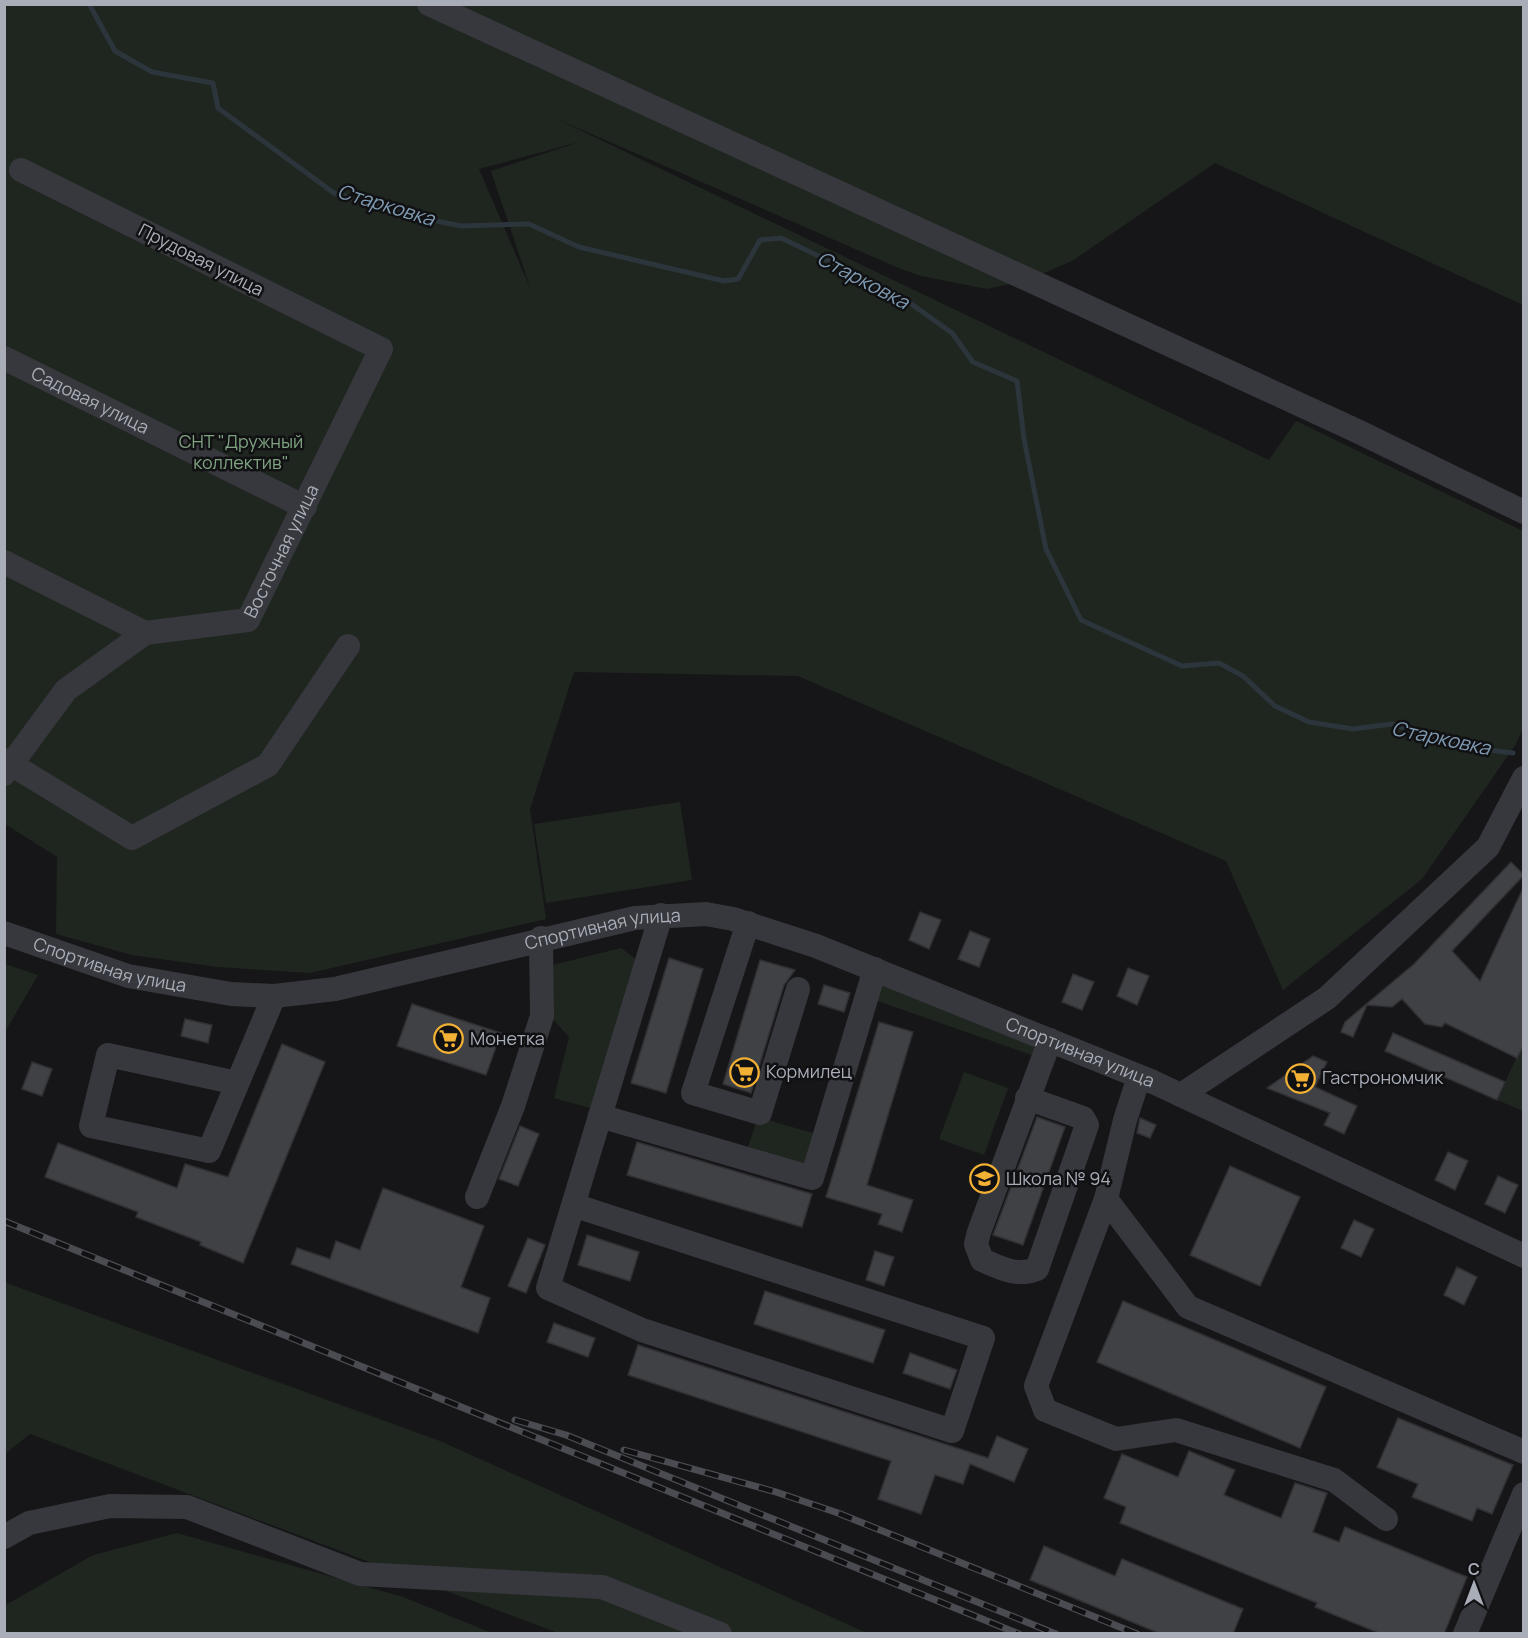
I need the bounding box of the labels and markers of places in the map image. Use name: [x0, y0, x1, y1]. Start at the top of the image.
supermarket icon: Монетка: [433, 1023, 465, 1055]
place label: Монетка: [470, 1026, 545, 1050]
supermarket icon: Кормилец: [729, 1056, 761, 1088]
place label: Кормилец: [766, 1059, 852, 1083]
supermarket icon: Гастрономчик: [1285, 1062, 1317, 1094]
place label: Гастрономчик: [1322, 1065, 1444, 1089]
school or university icon: Школа № 94: [969, 1163, 1001, 1195]
place label: Школа № 94: [1006, 1166, 1111, 1190]

